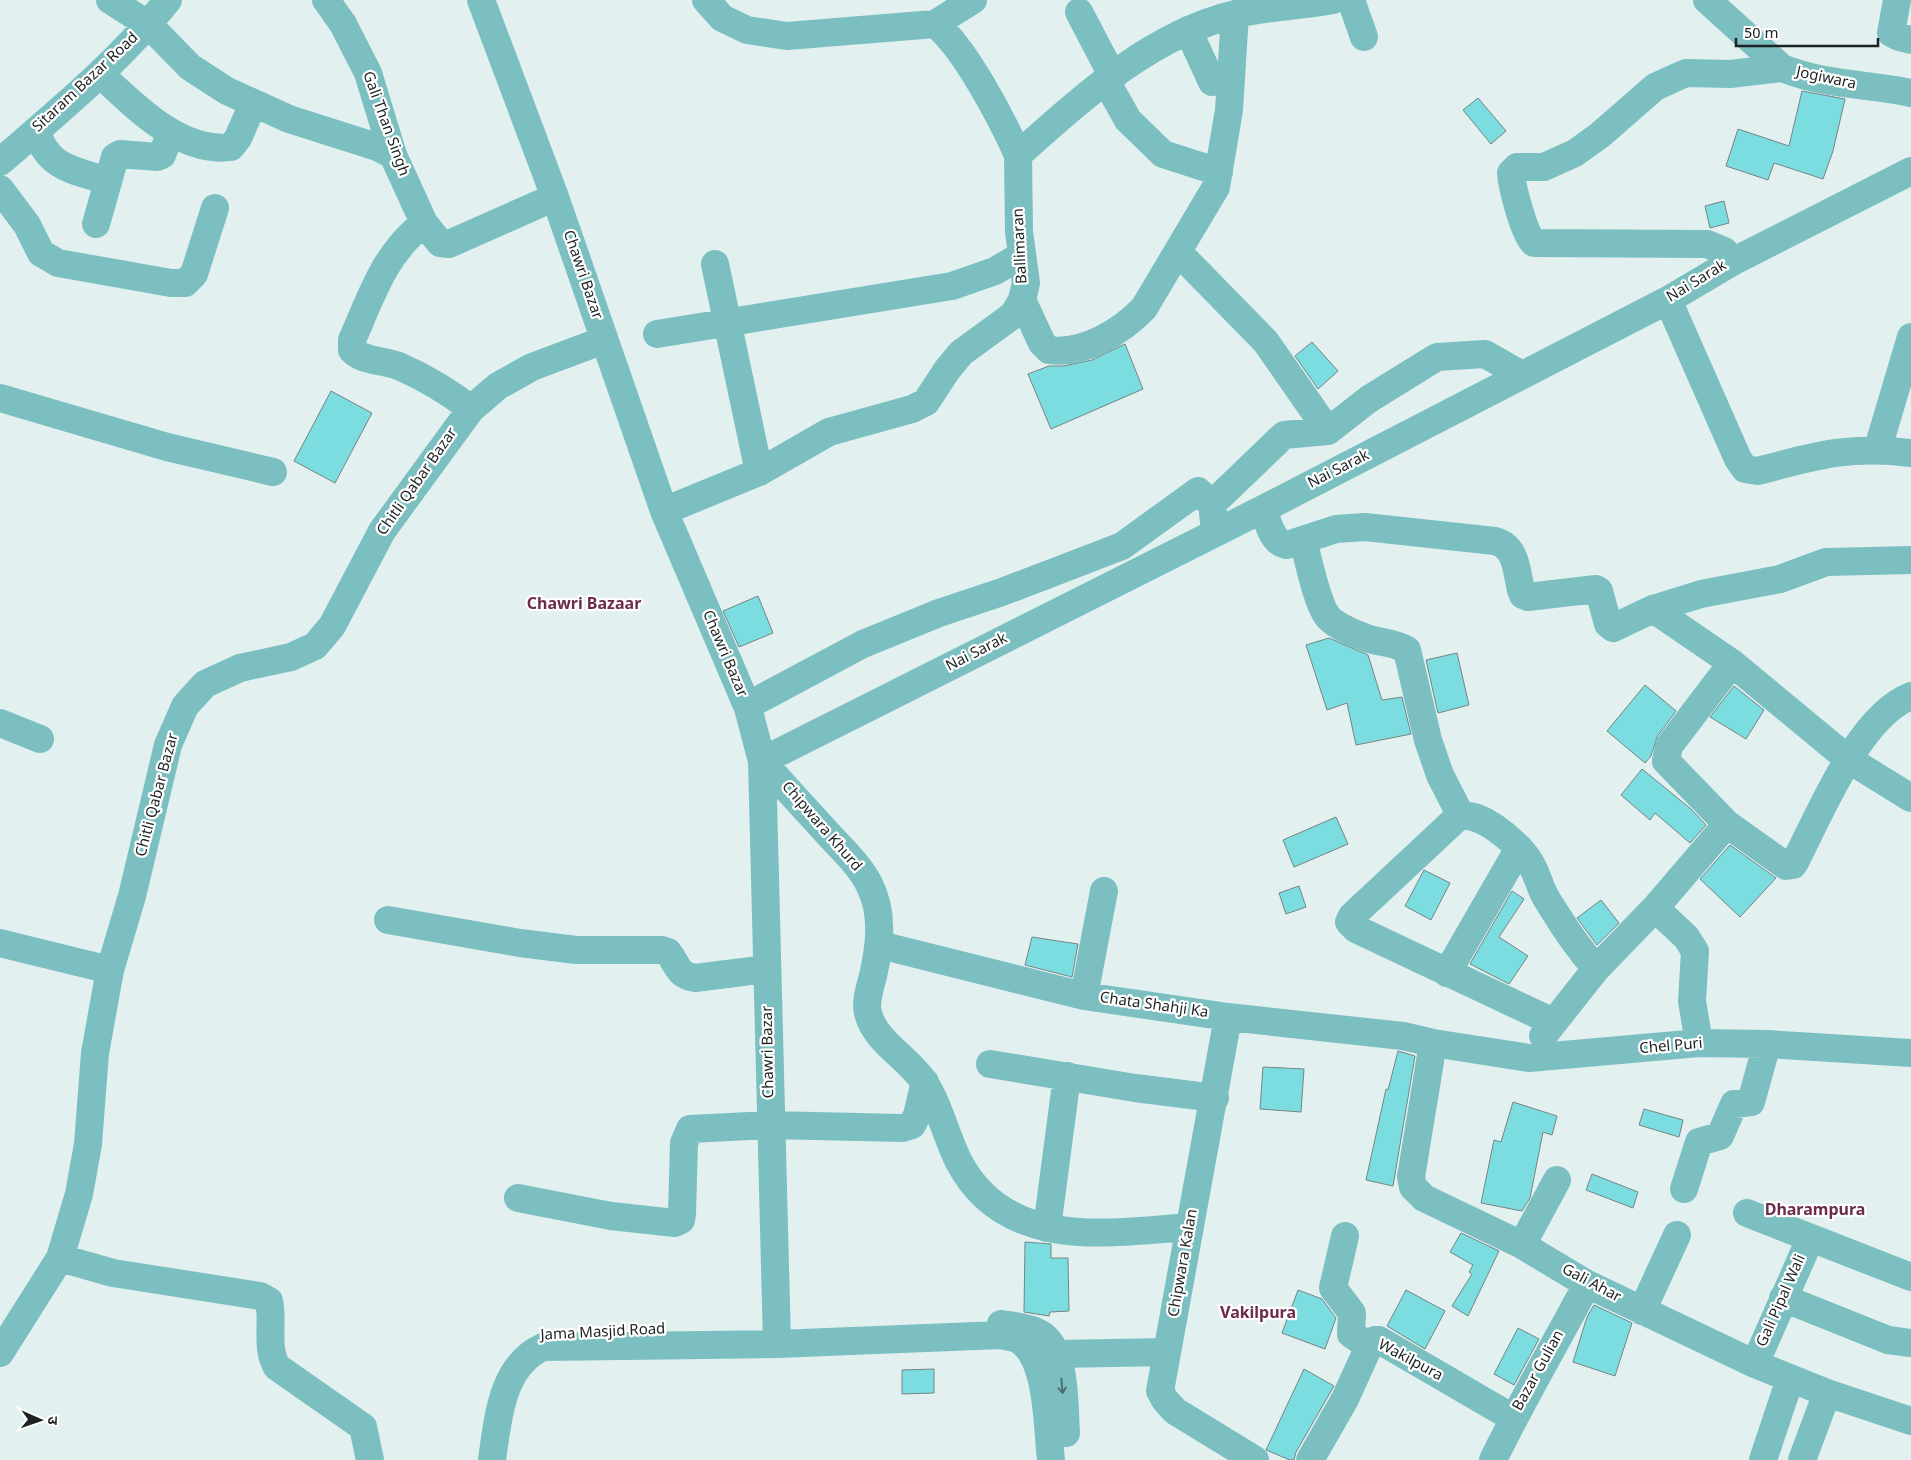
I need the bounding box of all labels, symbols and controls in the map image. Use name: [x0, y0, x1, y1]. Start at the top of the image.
scale bar: [1736, 15, 1878, 47]
text: 50 m: [1744, 25, 1778, 44]
street label: Sitaram Bazar Road: [29, 29, 143, 137]
street label: Jogiwara: [1792, 63, 1858, 95]
street label: Gali Than Singh: [357, 69, 413, 179]
street label: Ballimaran: [1010, 208, 1032, 284]
street label: Chawri Bazar: [558, 228, 606, 322]
street label: Nai Sarak: [1664, 257, 1730, 307]
street label: Chitli Qabar Bazar: [374, 424, 462, 540]
street label: Nai Sarak: [1305, 446, 1373, 494]
district label: Chawri Bazaar: [527, 595, 641, 616]
street label: Chawri Bazar: [697, 608, 751, 700]
street label: Nai Sarak: [943, 629, 1011, 677]
street label: Chitli Qabar Bazar: [132, 731, 184, 859]
street label: Chipwara Khurd: [777, 778, 865, 876]
street label: Chata Shahji Ka: [1098, 989, 1210, 1023]
street label: Chawri Bazar: [759, 1005, 779, 1099]
street label: Chel Puri: [1639, 1035, 1703, 1059]
district label: Dharampura: [1765, 1201, 1865, 1222]
street label: Chipwara Kalan: [1165, 1208, 1203, 1318]
street label: Gali Pipal Wali: [1753, 1252, 1811, 1350]
street label: Gali Ahar: [1558, 1260, 1624, 1308]
district label: Vakilpura: [1220, 1304, 1296, 1325]
street label: Jama Masjid Road: [538, 1320, 666, 1346]
street label: Bazar Gulian: [1509, 1327, 1569, 1415]
street label: Wakilpura: [1374, 1336, 1446, 1386]
one-way arrow: [1057, 1378, 1067, 1394]
north arrow: [15, 1395, 65, 1445]
text: उ: [42, 1416, 61, 1426]

